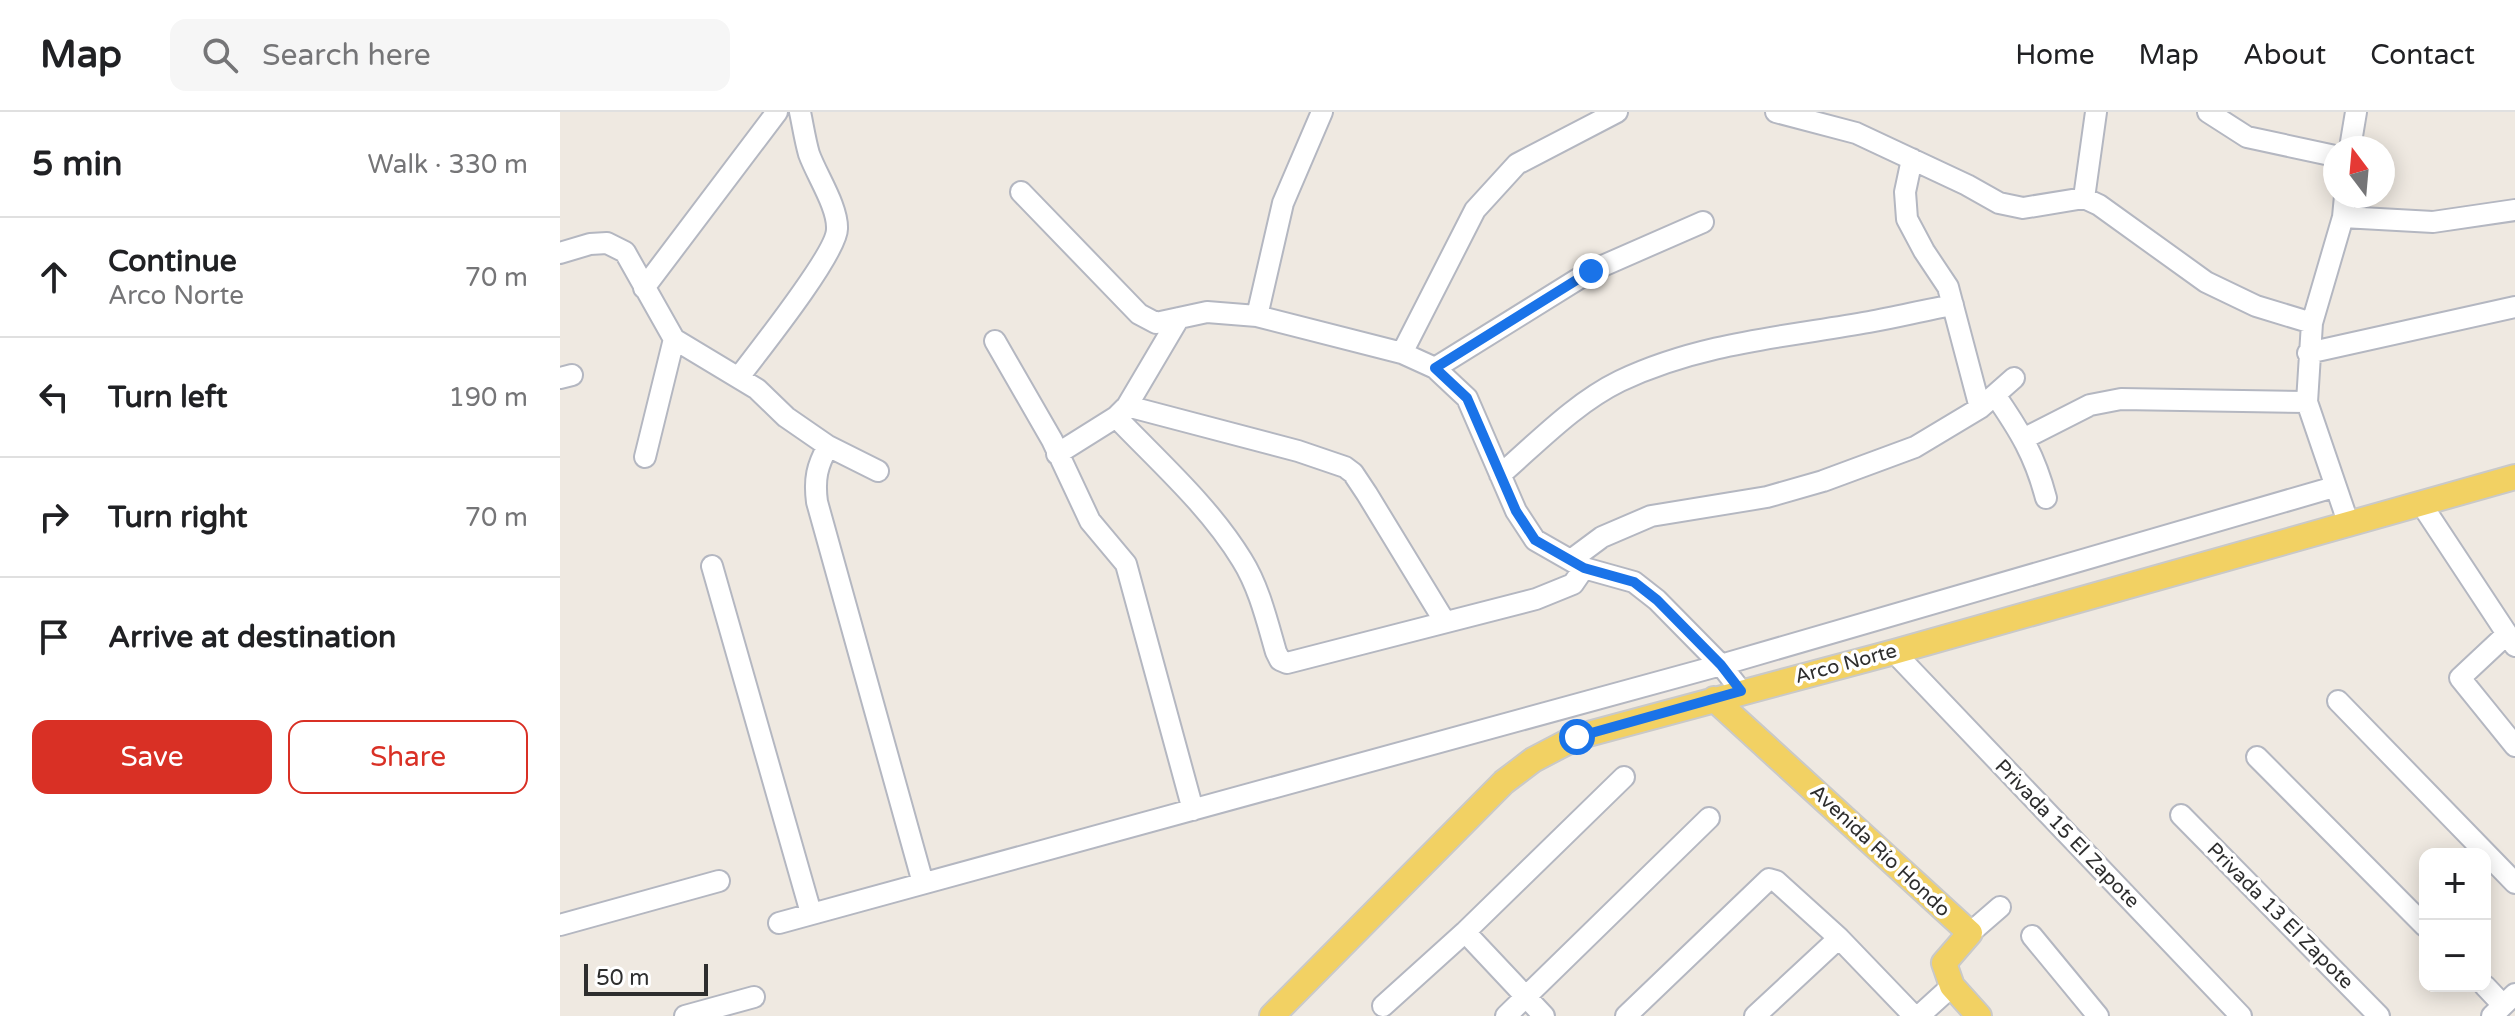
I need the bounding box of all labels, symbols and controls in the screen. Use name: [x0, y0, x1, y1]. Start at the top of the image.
search box: [170, 19, 730, 91]
text: Map: [40, 32, 122, 78]
icon: search: [198, 33, 242, 77]
text: Search here: [262, 37, 431, 74]
text: Home: [2015, 38, 2095, 72]
text: Map: [2139, 38, 2199, 72]
text: About: [2243, 38, 2326, 72]
text: Contact: [2370, 38, 2475, 72]
north arrow: [2323, 136, 2395, 208]
text: 5 min: [32, 144, 123, 185]
text: Walk · 330 m: [368, 149, 528, 180]
text: Continue: [108, 243, 237, 280]
route end: [1573, 253, 1609, 289]
icon: ahead: [32, 255, 76, 299]
text: 70 m: [465, 262, 528, 293]
text: Arco Norte: [108, 280, 244, 311]
icon: left: [32, 375, 76, 419]
text: Turn left: [108, 379, 227, 416]
text: 190 m: [448, 382, 528, 413]
icon: right: [32, 495, 76, 539]
text: Turn right: [108, 499, 248, 536]
text: 70 m: [465, 502, 528, 533]
icon: arrive: [32, 615, 76, 659]
text: Arrive at destination: [108, 619, 396, 656]
street label: Arco Norte: [1792, 639, 1900, 689]
route start: [1559, 719, 1595, 755]
button: Save: [32, 720, 272, 794]
button: Share: [288, 720, 528, 794]
street label: Privada 15 El Zapote: [1990, 755, 2144, 913]
street label: Avenida Río Hondo: [1805, 780, 1955, 922]
street label: Privada 13 El Zapote: [2202, 838, 2358, 994]
map controls: [2419, 848, 2491, 992]
button: +: [2419, 848, 2491, 920]
button: −: [2419, 920, 2491, 992]
scale bar: [584, 960, 708, 996]
text: 50 m: [596, 965, 650, 991]

